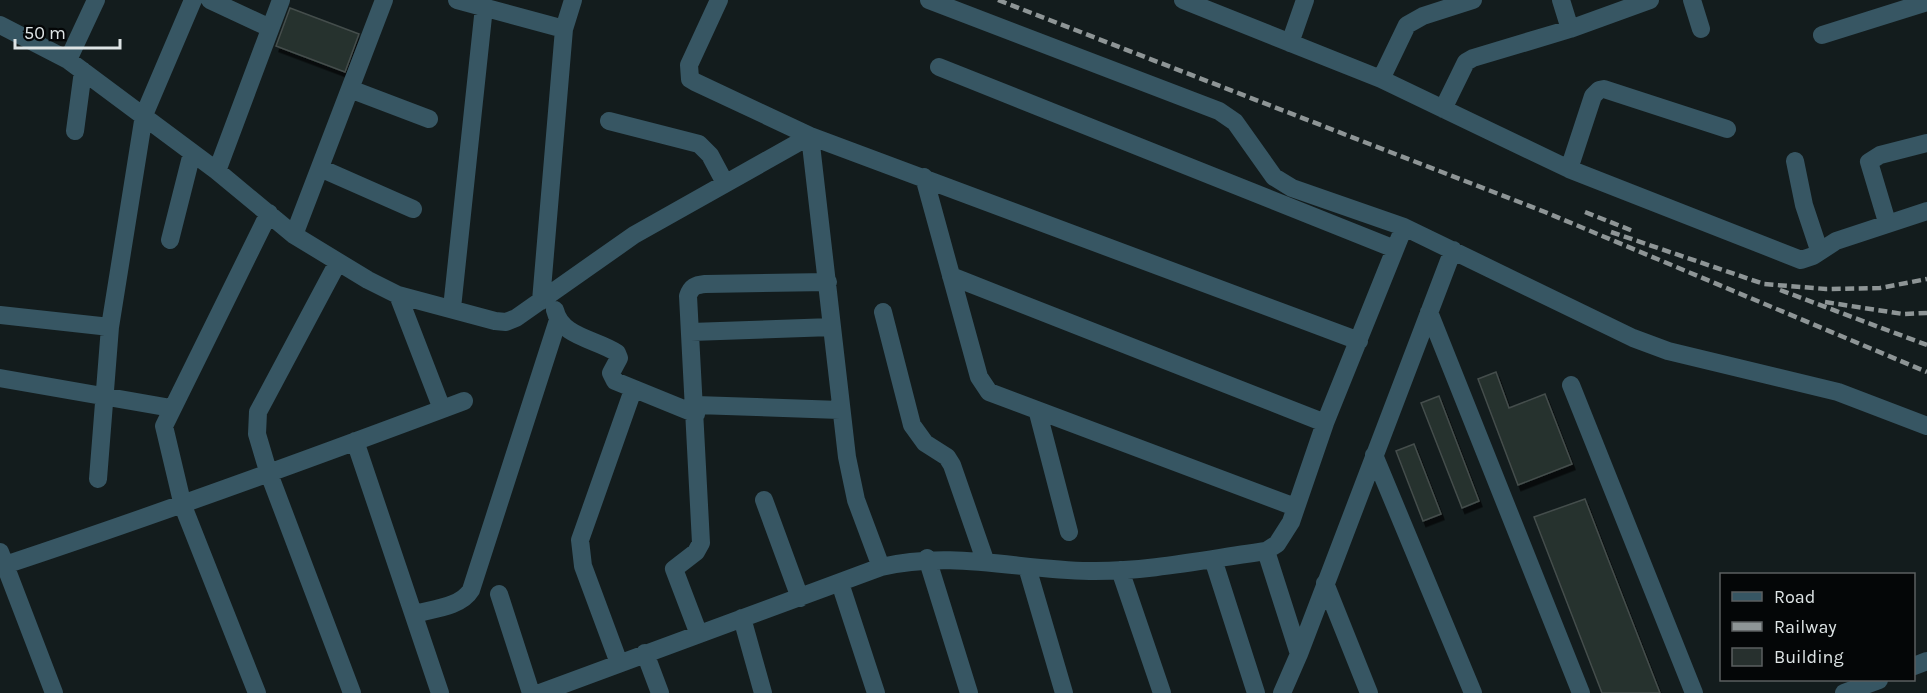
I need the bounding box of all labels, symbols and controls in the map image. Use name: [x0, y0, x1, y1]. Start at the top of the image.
scale bar: [15, 12, 120, 50]
text: 50 m: [24, 22, 66, 44]
legend: [1720, 573, 1915, 681]
text: Road: [1774, 586, 1815, 608]
text: Railway: [1774, 616, 1837, 638]
text: Building: [1774, 646, 1844, 668]

